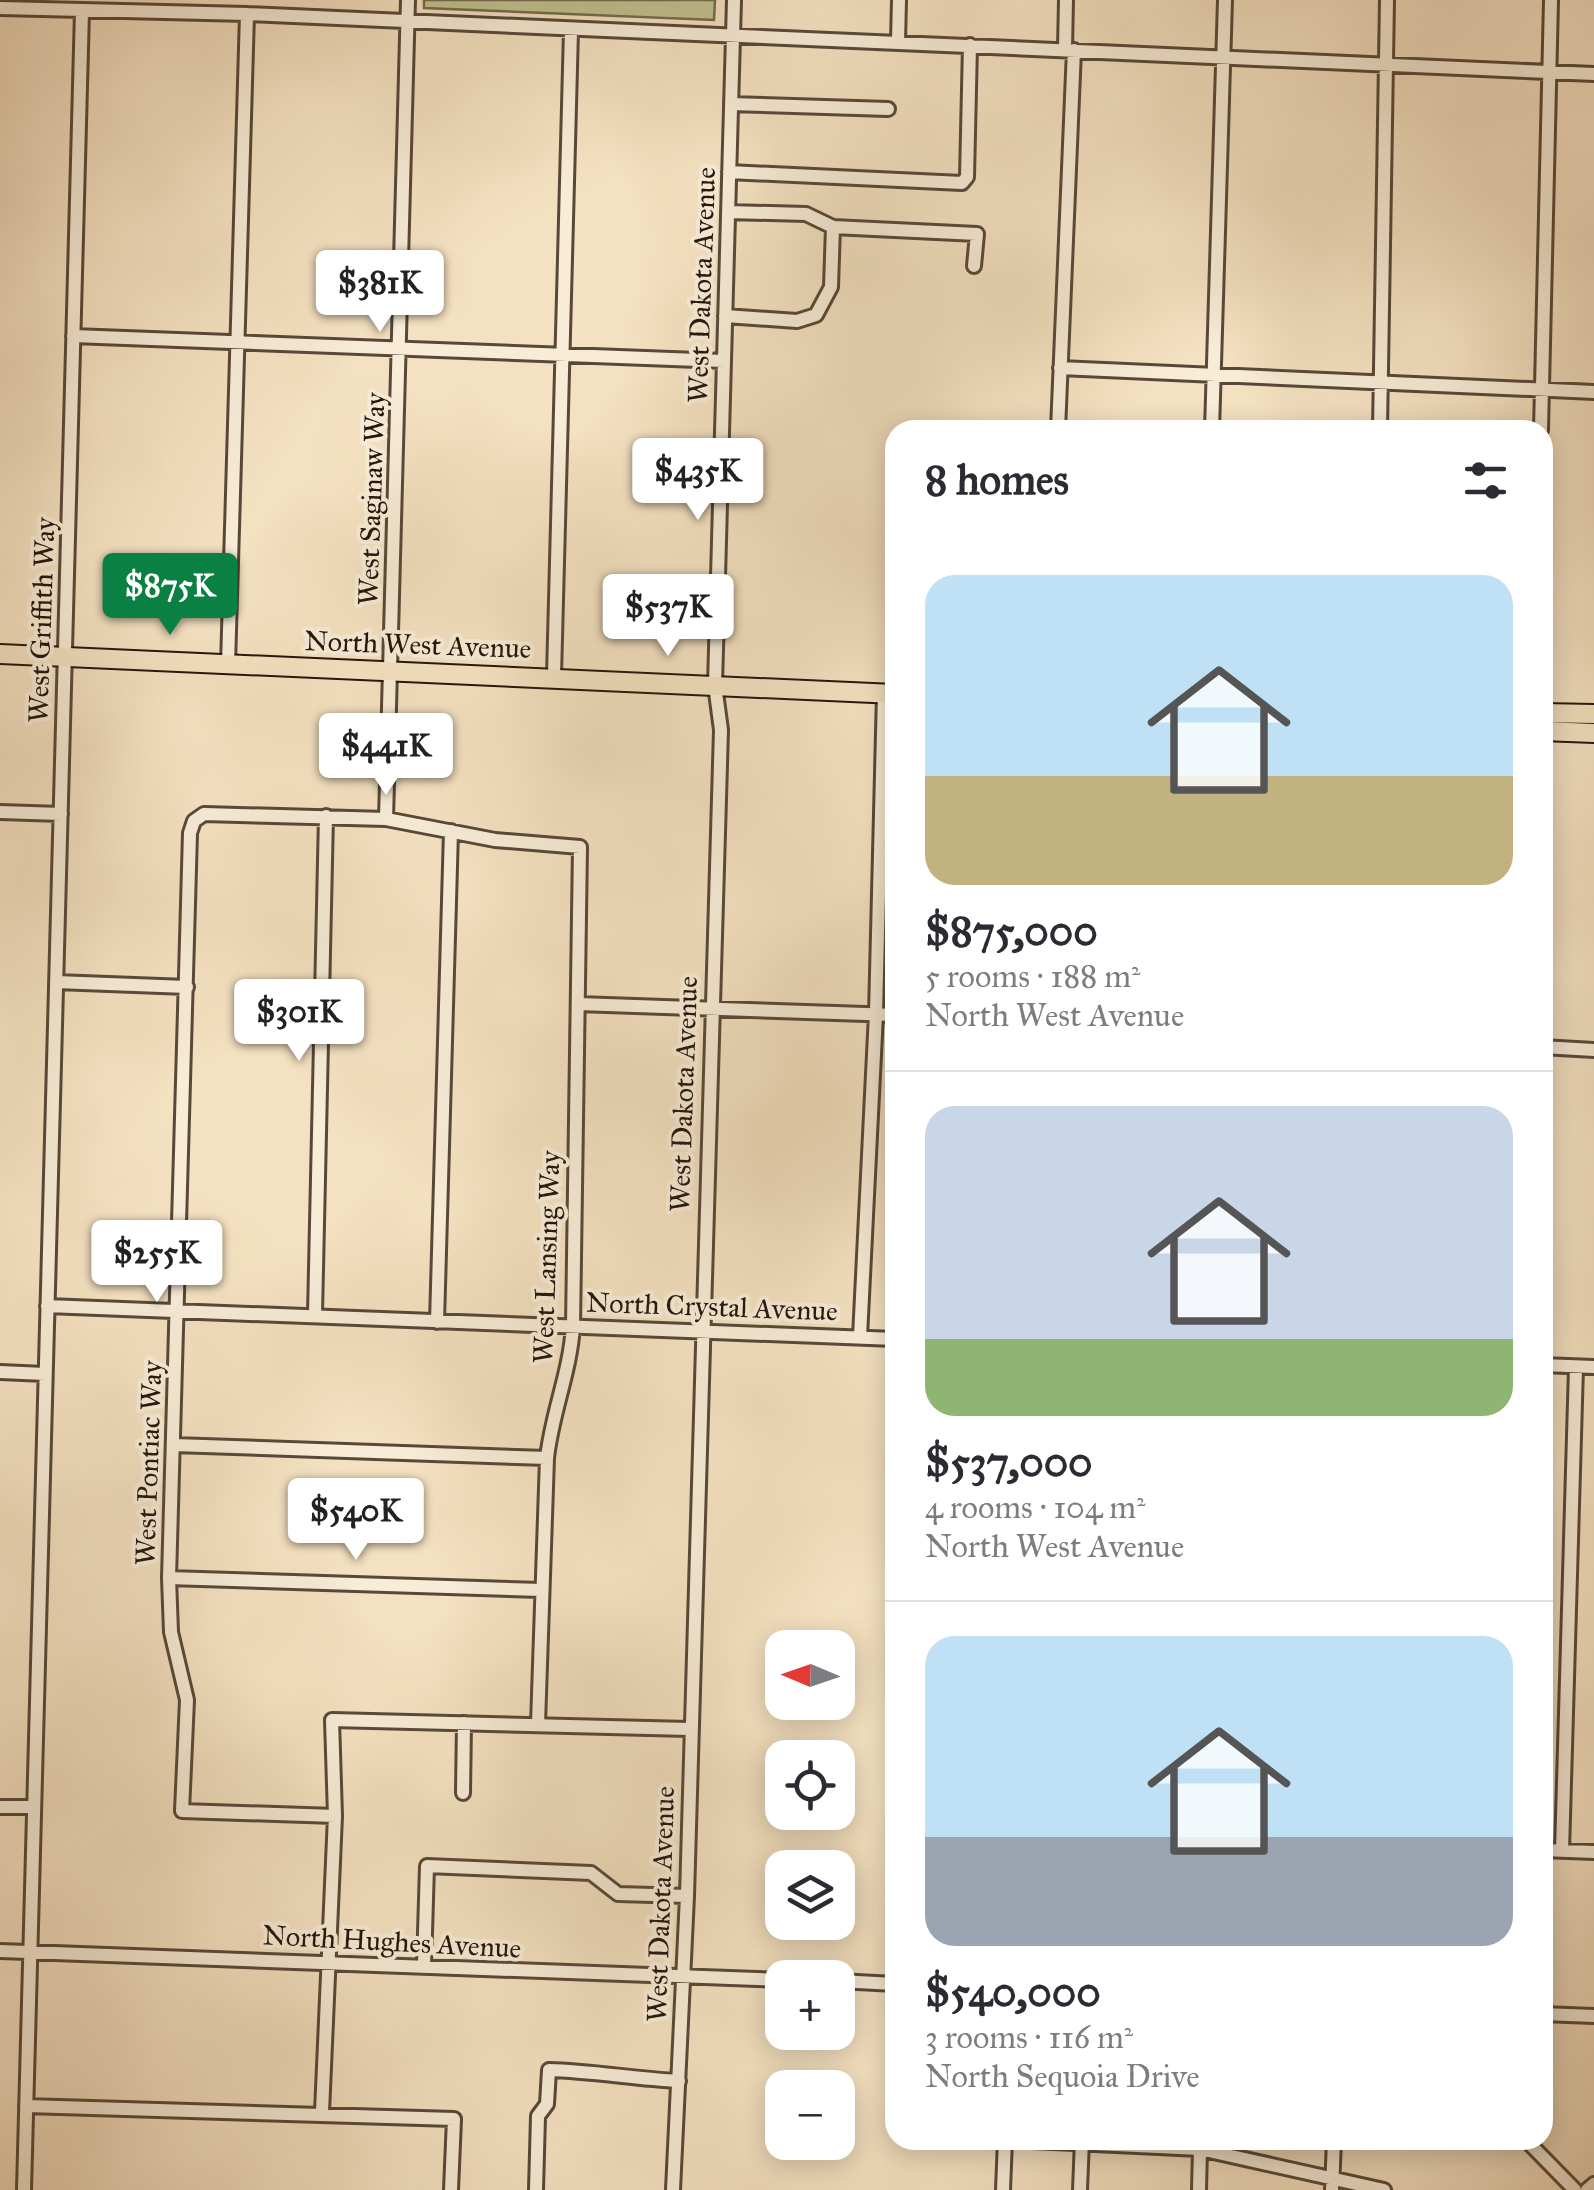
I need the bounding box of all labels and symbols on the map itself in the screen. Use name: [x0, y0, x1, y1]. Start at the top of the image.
street label: West Dakota Avenue: [680, 166, 723, 404]
pin: $381K: [310, 250, 450, 335]
street label: West Saginaw Way: [350, 391, 393, 606]
pin: $435K: [628, 438, 768, 523]
street label: West Griffith Way: [20, 516, 63, 723]
pin: $875K: [100, 553, 240, 638]
pin: $537K: [598, 574, 738, 659]
street label: North West Avenue: [304, 623, 532, 666]
pin: $441K: [316, 713, 456, 798]
street label: West Dakota Avenue: [662, 975, 705, 1213]
pin: $301K: [229, 979, 369, 1064]
street label: West Lansing Way: [525, 1149, 568, 1364]
pin: $255K: [87, 1220, 227, 1305]
street label: North Crystal Avenue: [586, 1285, 838, 1328]
street label: West Pontiac Way: [127, 1359, 170, 1566]
pin: $540K: [286, 1478, 426, 1563]
north arrow: [765, 1630, 855, 1720]
street label: West Dakota Avenue: [639, 1785, 682, 2023]
street label: North Hughes Avenue: [262, 1917, 522, 1966]

